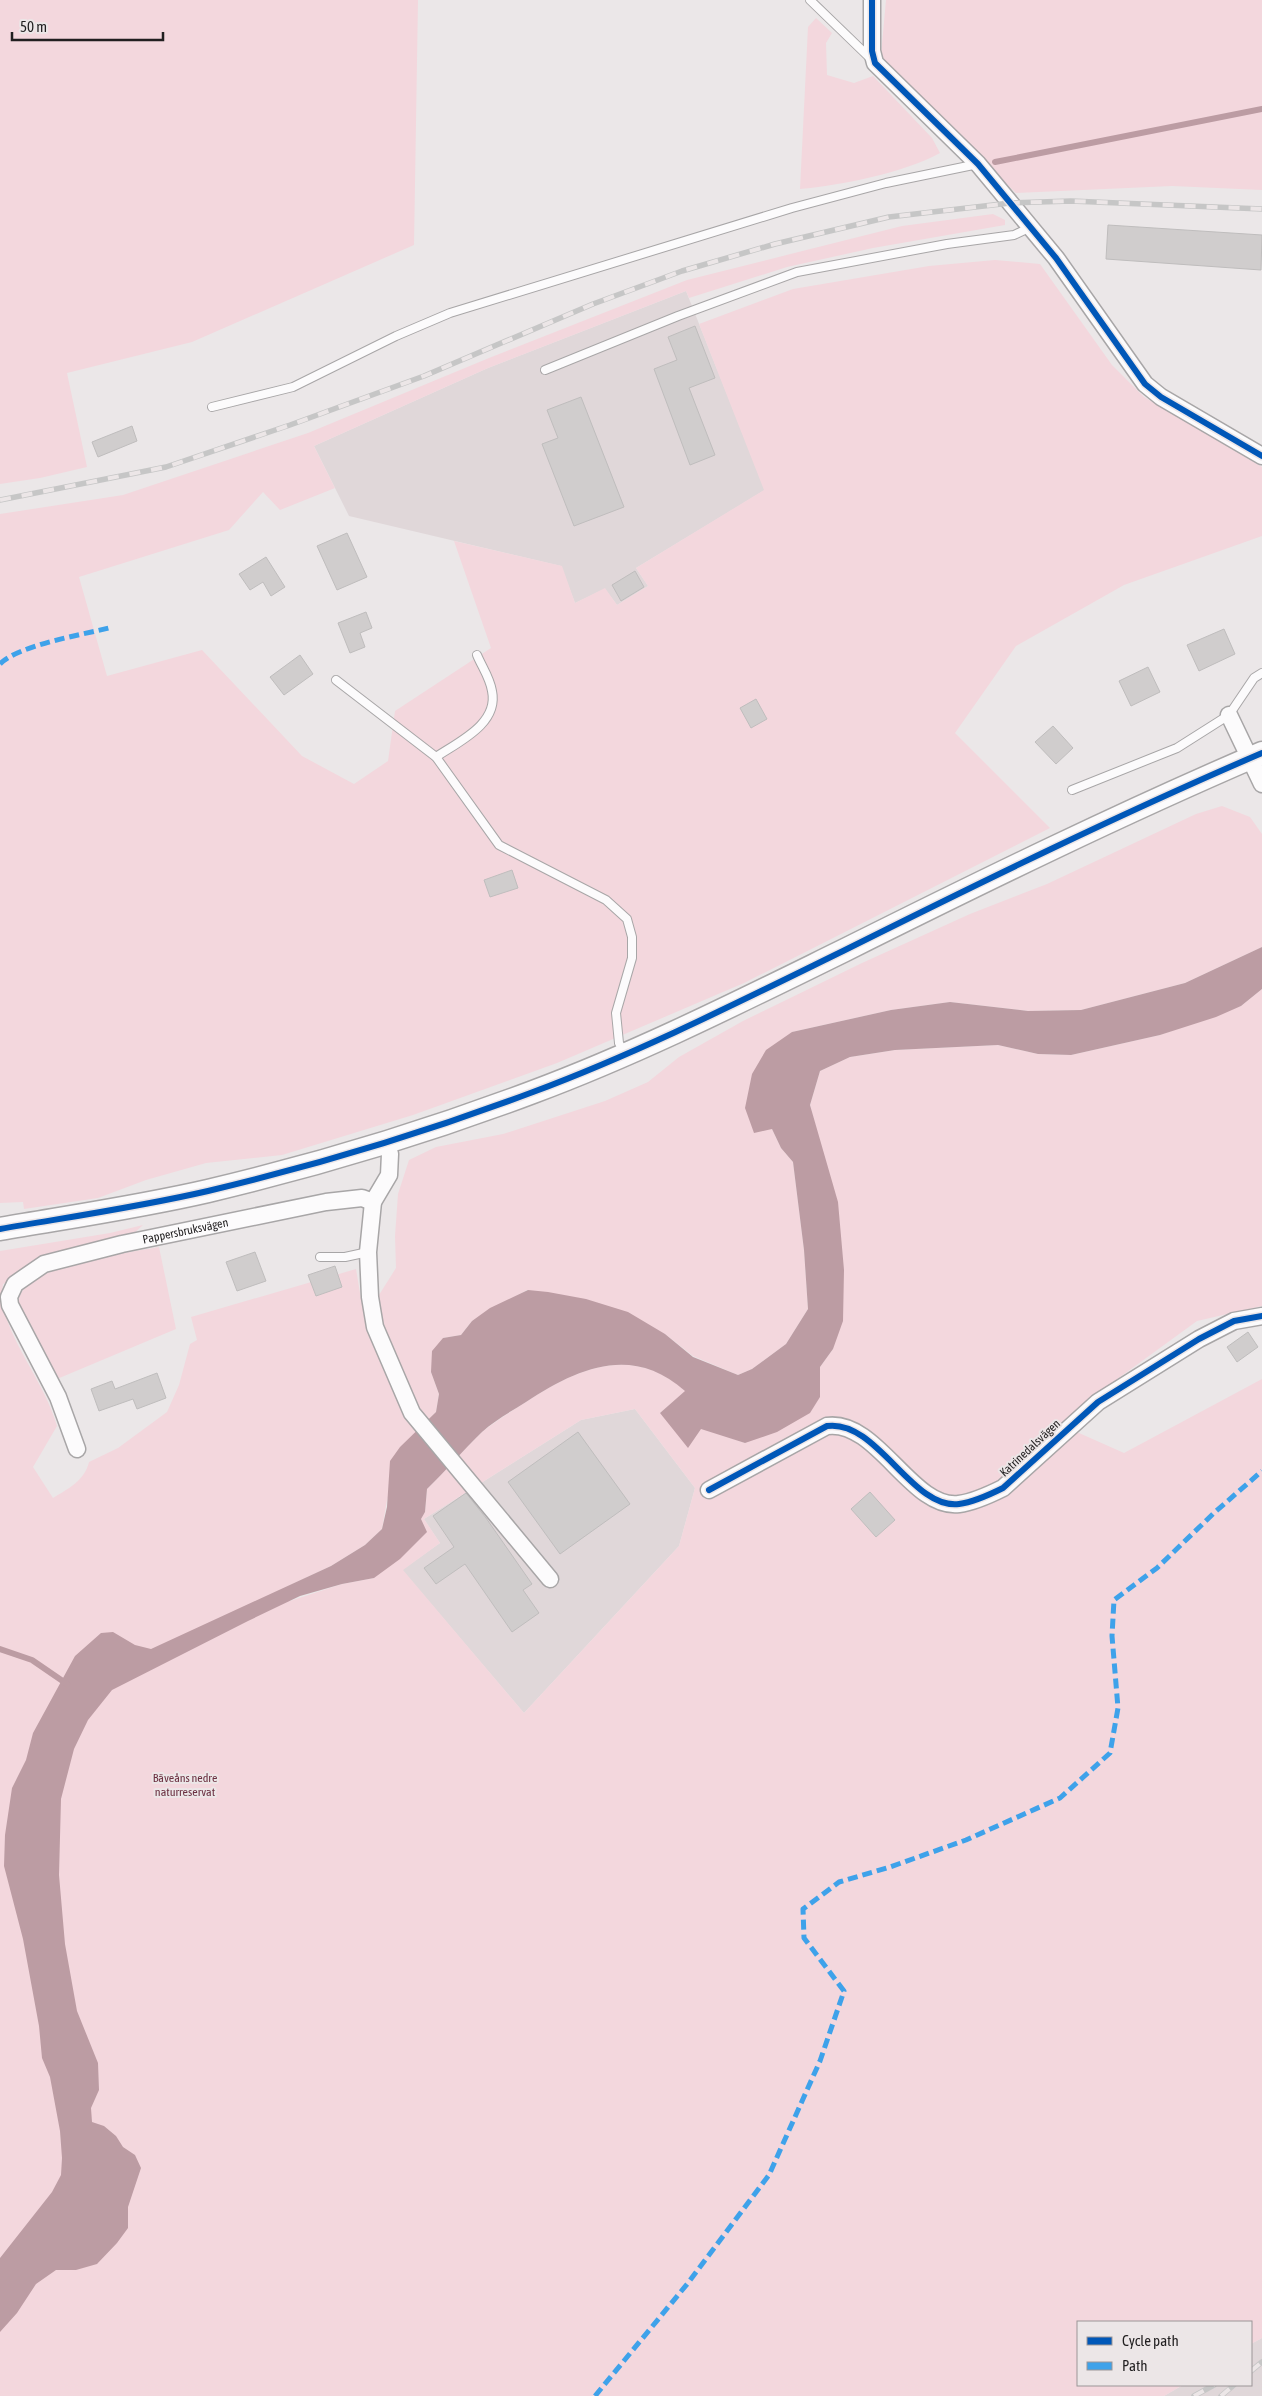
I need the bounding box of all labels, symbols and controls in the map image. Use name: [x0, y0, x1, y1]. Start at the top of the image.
scale bar: [12, 10, 164, 42]
text: 50 m: [20, 18, 47, 35]
street label: Pappersbruksvägen: [141, 1215, 229, 1247]
street label: Katrinedalsvägen: [997, 1416, 1063, 1480]
park label: Bäveåns nedre naturreservat: [153, 1771, 217, 1799]
legend: [1077, 2321, 1252, 2386]
text: Cycle path: [1122, 2332, 1179, 2349]
text: Path: [1122, 2357, 1148, 2374]

